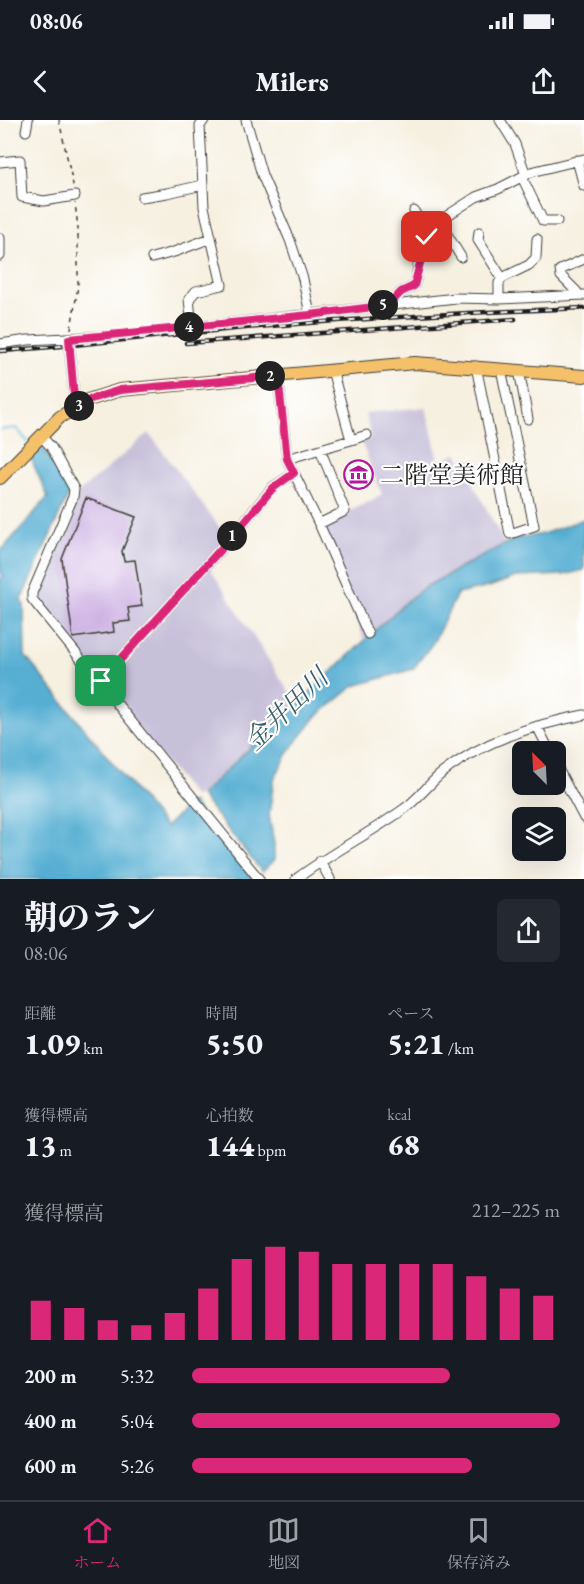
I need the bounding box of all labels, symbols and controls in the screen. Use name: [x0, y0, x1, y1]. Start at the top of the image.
text: 08:06: [30, 7, 83, 36]
text: Milers: [255, 64, 329, 99]
icon: back: [24, 65, 57, 98]
icon: share: [527, 65, 560, 98]
pin: [401, 211, 452, 262]
icon: check: [410, 220, 443, 253]
pin: 5: [368, 290, 398, 320]
text: 5: [379, 294, 387, 315]
pin: 4: [174, 312, 204, 342]
text: 4: [185, 316, 193, 337]
pin: 2: [255, 361, 285, 391]
text: 2: [266, 365, 274, 386]
pin: 3: [64, 391, 94, 421]
text: 3: [75, 395, 83, 416]
museum icon: 二階堂美術館: [343, 458, 375, 490]
place label: 二階堂美術館: [380, 459, 524, 490]
pin: 1: [217, 521, 247, 551]
text: 1: [228, 525, 236, 546]
pin: [75, 655, 126, 706]
water label: 金井田川: [237, 659, 337, 757]
icon: arrive: [84, 664, 117, 697]
north arrow: [512, 741, 566, 795]
map controls: [512, 741, 566, 861]
button: layers: [512, 807, 566, 861]
text: 朝のラン: [24, 896, 156, 939]
button: share: [497, 899, 560, 962]
text: 08:06: [24, 940, 67, 966]
text: 距離: [24, 1003, 56, 1024]
text: 時間: [206, 1003, 238, 1024]
text: ペース: [387, 1003, 435, 1024]
text: 1.09: [24, 1024, 80, 1063]
text: 5:50: [206, 1024, 263, 1063]
text: 5:21: [387, 1024, 445, 1063]
text: km: [80, 1038, 103, 1059]
text: /km: [445, 1038, 474, 1059]
text: kcal: [387, 1104, 411, 1125]
text: 獲得標高: [24, 1105, 88, 1126]
text: 心拍数: [206, 1105, 254, 1126]
text: 68: [387, 1125, 420, 1164]
text: 13: [24, 1126, 56, 1165]
text: 144: [206, 1126, 254, 1165]
text: m: [56, 1140, 72, 1161]
text: bpm: [254, 1140, 286, 1161]
text: 212–225 m: [472, 1197, 560, 1223]
text: 獲得標高: [24, 1200, 104, 1226]
text: 200 m: [24, 1363, 77, 1389]
text: 5:32: [120, 1363, 154, 1389]
text: 400 m: [24, 1408, 77, 1434]
text: 5:04: [120, 1408, 154, 1434]
text: 600 m: [24, 1453, 77, 1479]
text: 5:26: [120, 1453, 154, 1479]
tab: ホーム: [73, 1514, 121, 1573]
tab: 地図: [267, 1514, 300, 1573]
tab: 保存済み: [447, 1514, 511, 1573]

